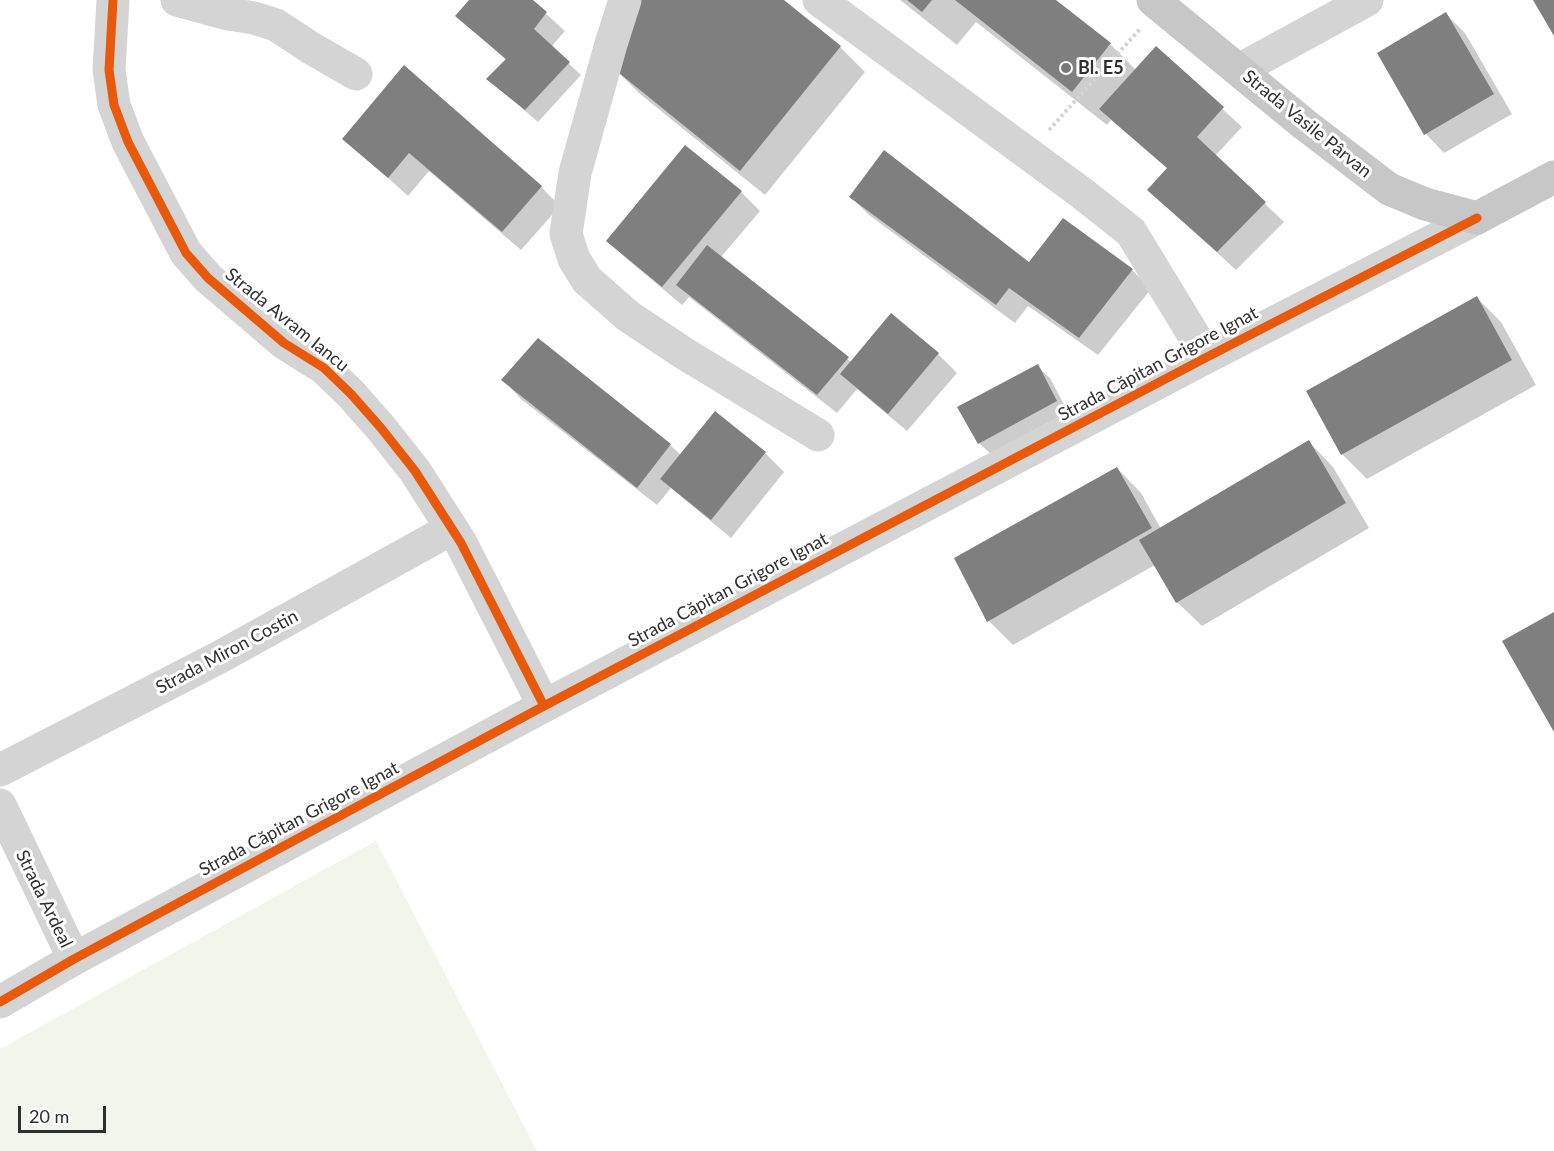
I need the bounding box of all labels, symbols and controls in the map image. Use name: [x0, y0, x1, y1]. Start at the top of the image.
place label: Bl. E5: [1078, 57, 1124, 79]
marker: Bl. E5: [1059, 61, 1073, 75]
street label: Strada Vasile Pârvan: [1238, 66, 1376, 182]
street label: Strada Avram Iancu: [221, 264, 353, 376]
street label: Strada Căpitan Grigore Ignat: [1054, 302, 1262, 426]
street label: Strada Căpitan Grigore Ignat: [624, 528, 832, 652]
street label: Strada Miron Costin: [152, 605, 302, 699]
street label: Strada Căpitan Grigore Ignat: [195, 757, 403, 881]
street label: Strada Ardeal: [11, 847, 77, 951]
scale bar: [21, 1094, 110, 1132]
text: 20 m: [29, 1105, 69, 1127]

